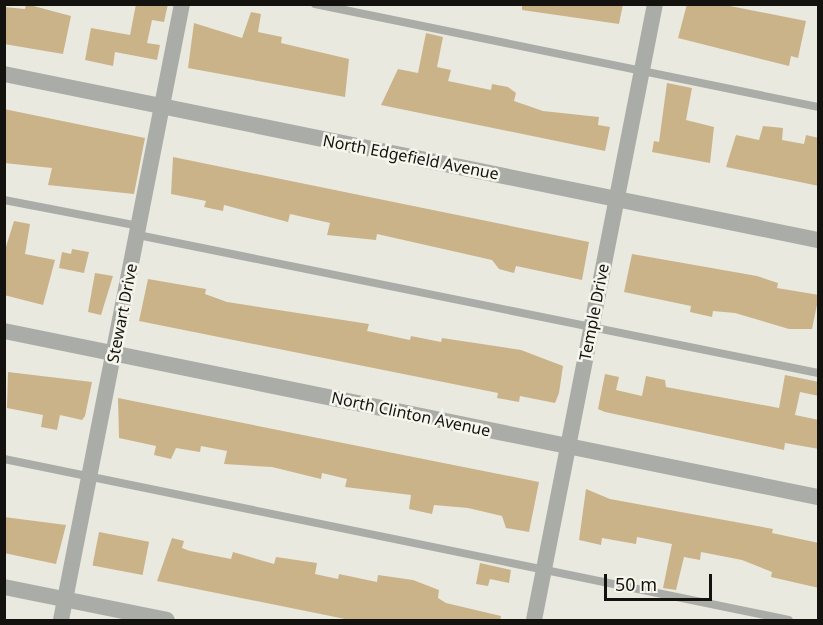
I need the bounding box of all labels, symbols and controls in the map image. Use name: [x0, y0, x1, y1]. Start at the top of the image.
street label: North Edgefield Avenue: [321, 131, 501, 183]
street label: Stewart Drive: [103, 262, 141, 364]
street label: Temple Drive: [575, 262, 613, 362]
street label: North Clinton Avenue: [330, 388, 492, 440]
scale bar: [607, 562, 715, 600]
text: 50 m: [615, 572, 657, 596]

